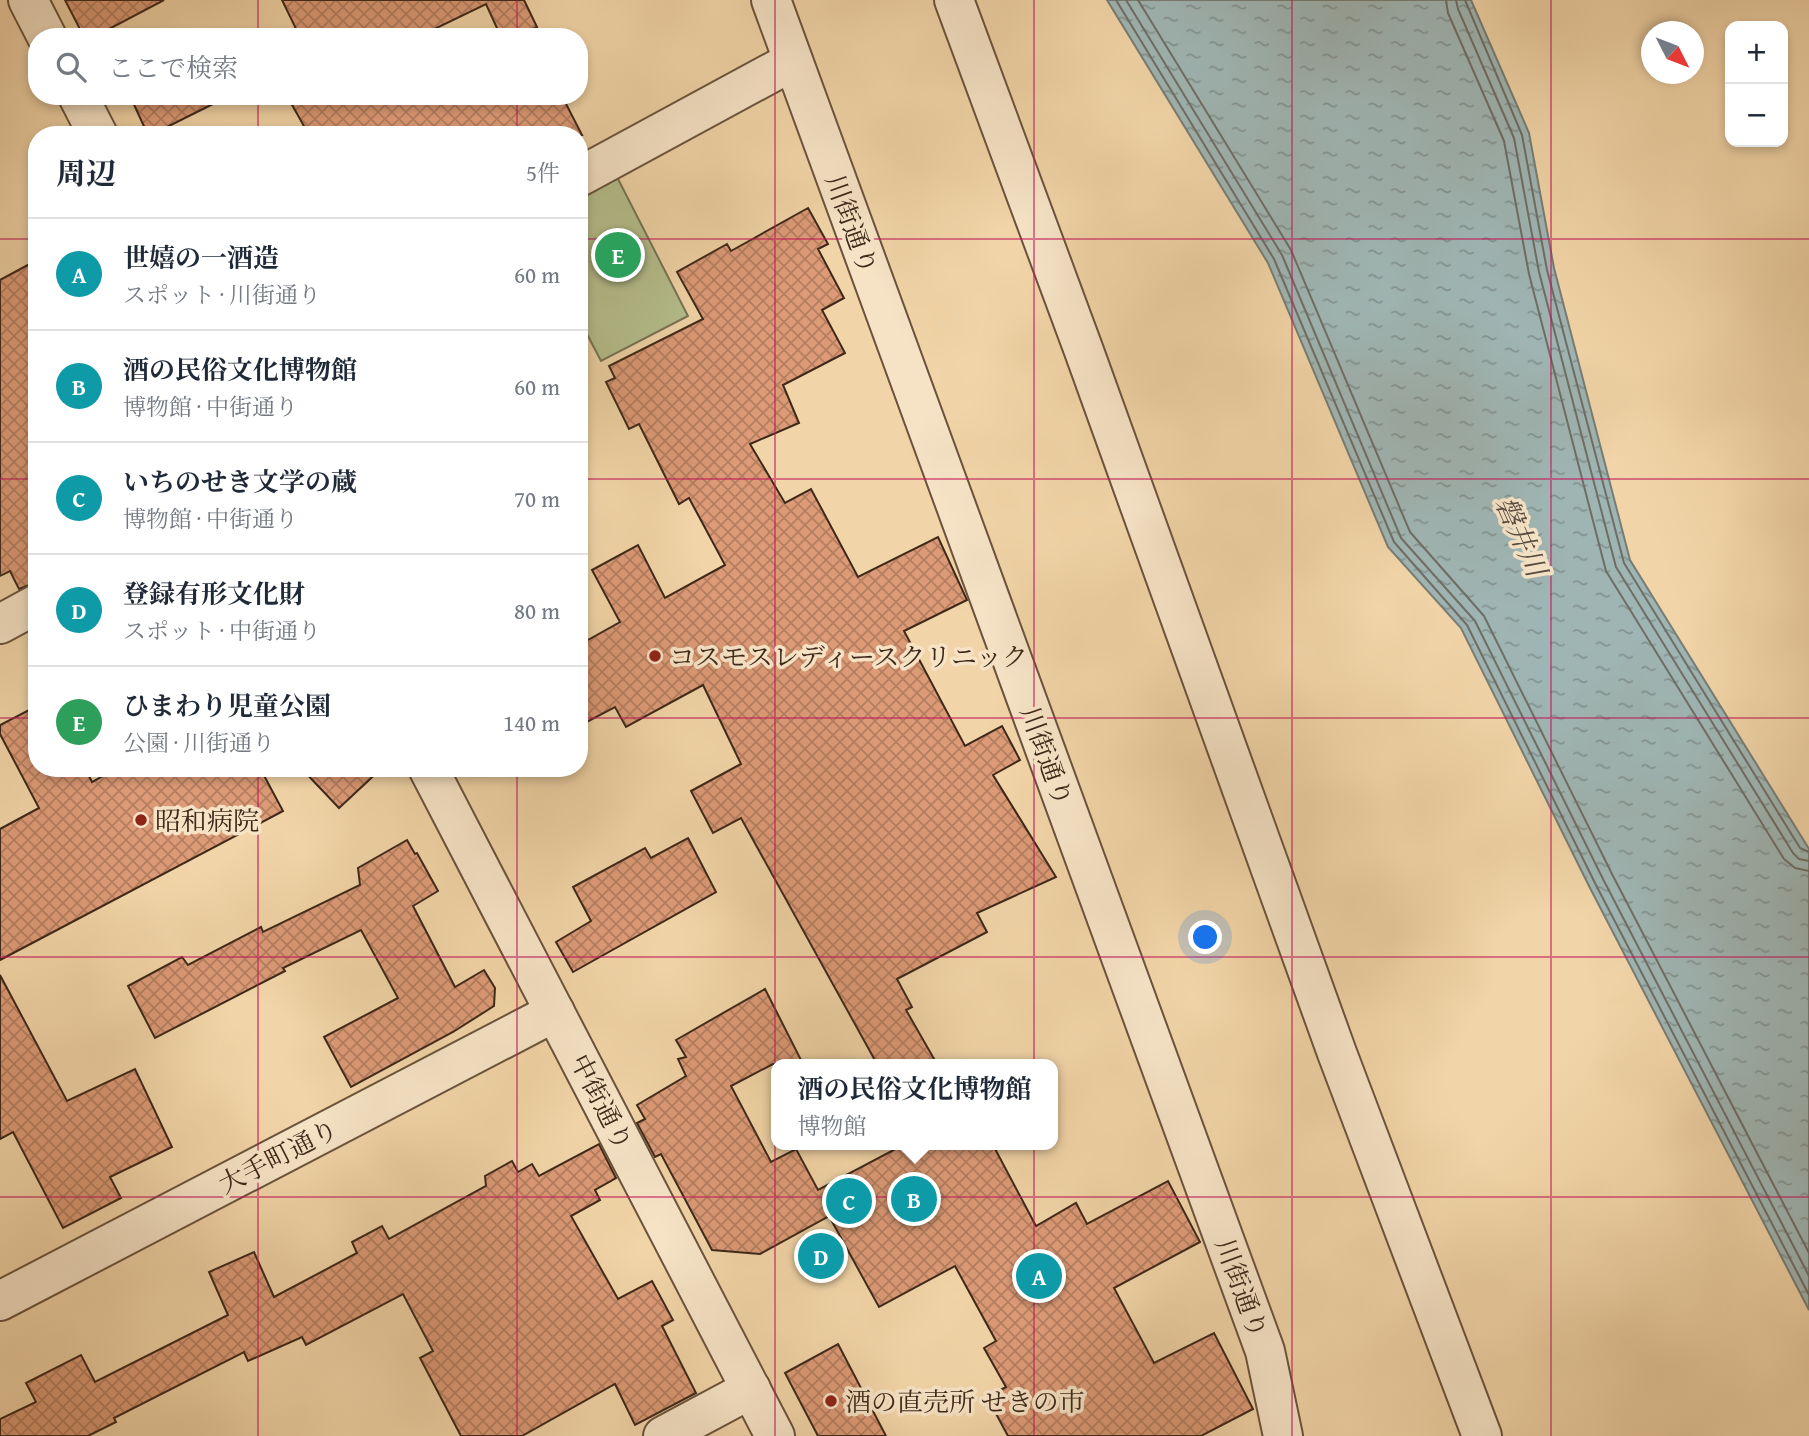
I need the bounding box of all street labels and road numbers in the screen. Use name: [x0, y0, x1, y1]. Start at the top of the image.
street label: 川街通り: [816, 168, 888, 280]
street label: 川街通り: [1011, 700, 1083, 812]
street label: 中街通り: [561, 1047, 643, 1157]
street label: 大手町通り: [211, 1109, 345, 1203]
street label: 川街通り: [1206, 1232, 1278, 1344]

